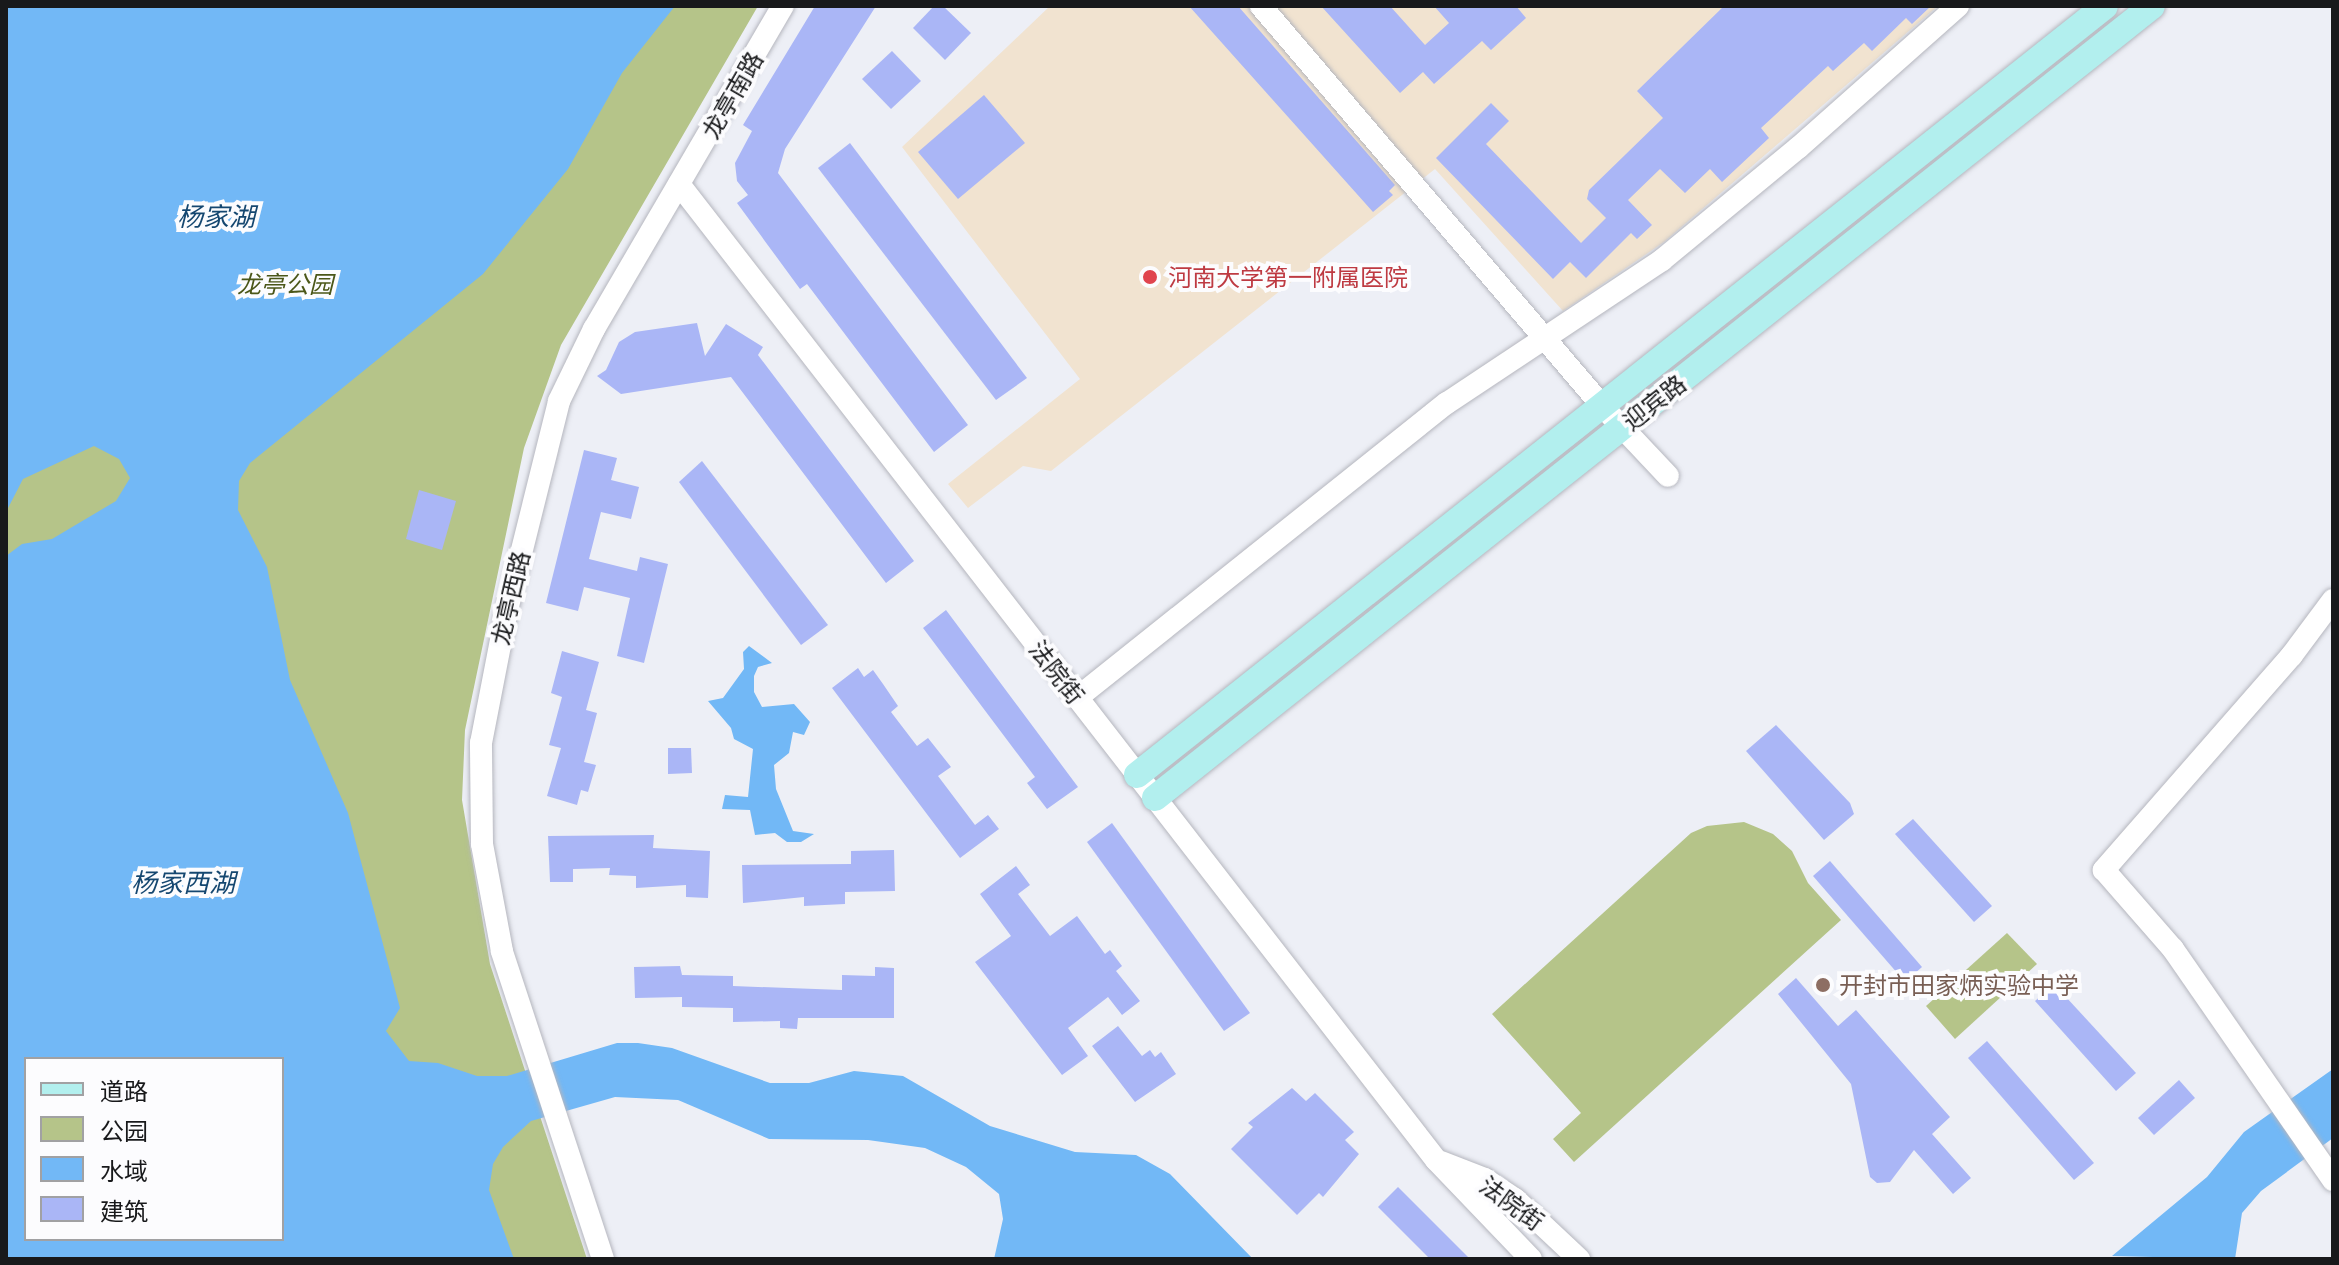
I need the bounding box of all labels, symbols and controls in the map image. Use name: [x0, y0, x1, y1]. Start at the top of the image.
street label: 龙亭南路: [696, 46, 768, 144]
water label: 杨家湖: [177, 200, 255, 232]
place label: 河南大学第一附属医院: [1168, 263, 1408, 291]
marker: 河南大学第一附属医院: [1139, 266, 1161, 288]
park label: 龙亭公园: [237, 270, 333, 298]
street label: 迎宾路: [1617, 368, 1691, 436]
street label: 龙亭西路: [485, 548, 535, 648]
street label: 法院街: [1023, 635, 1091, 709]
water label: 杨家西湖: [131, 866, 235, 898]
place label: 开封市田家炳实验中学: [1839, 971, 2079, 999]
marker: 开封市田家炳实验中学: [1814, 976, 1832, 994]
legend: [24, 1057, 284, 1241]
text: 道路: [100, 1074, 148, 1106]
text: 公园: [100, 1114, 148, 1146]
text: 水域: [100, 1154, 148, 1186]
street label: 法院街: [1474, 1170, 1550, 1236]
text: 建筑: [100, 1194, 148, 1226]

